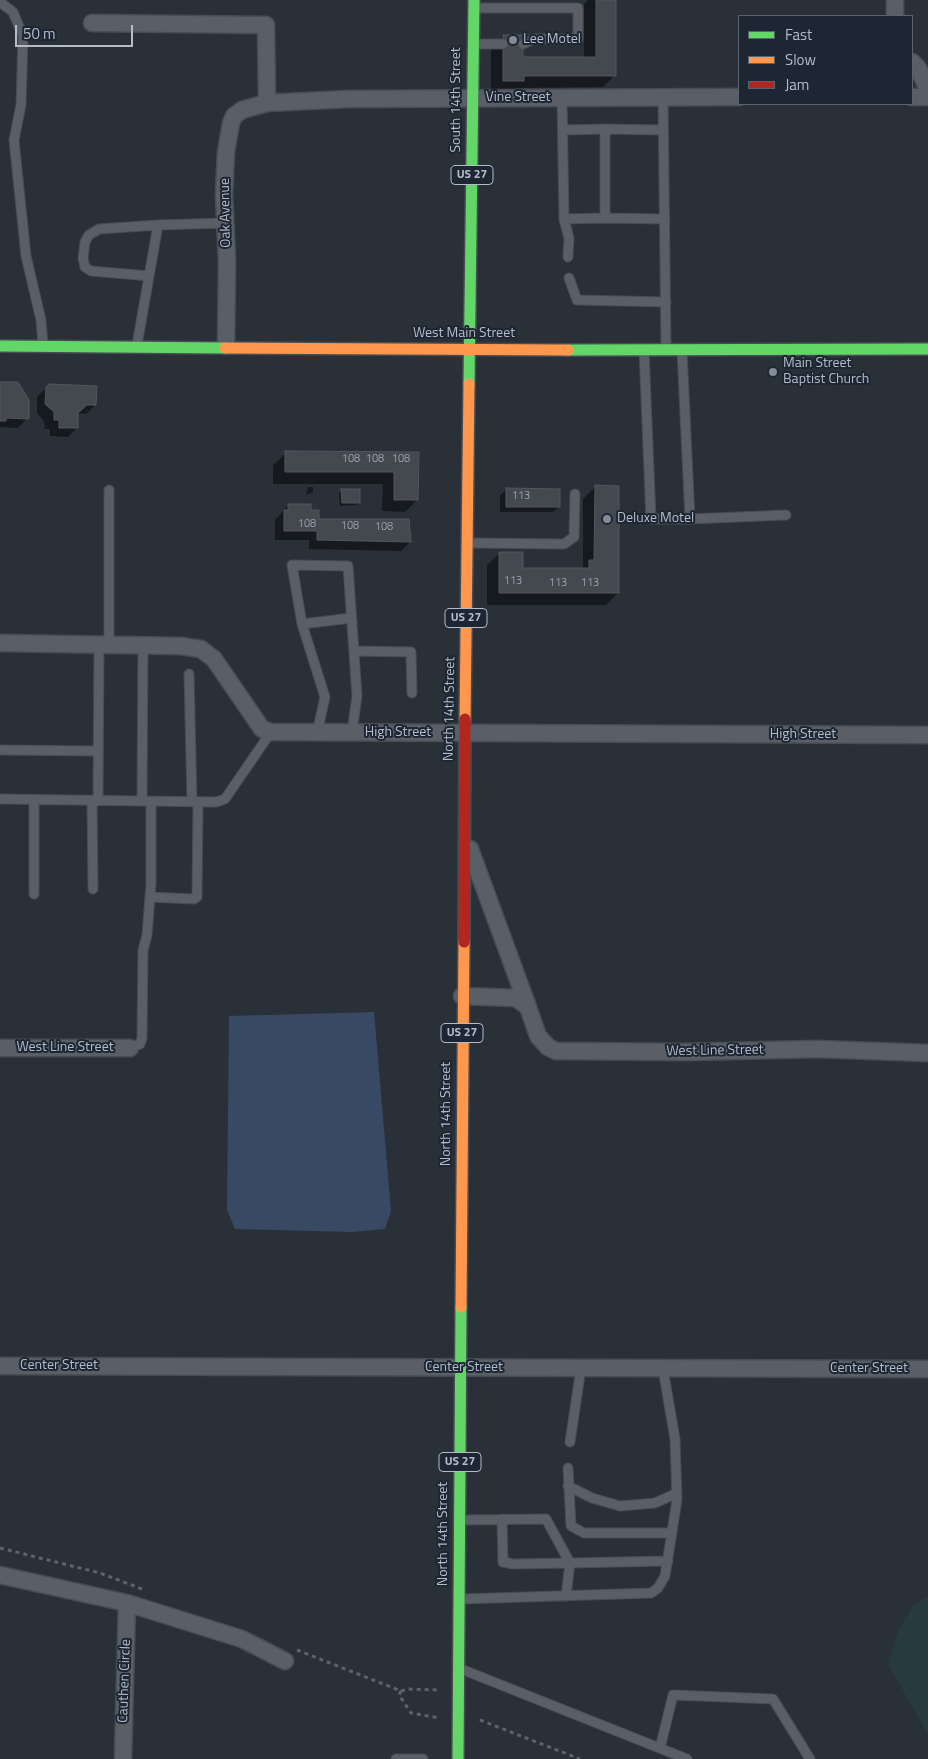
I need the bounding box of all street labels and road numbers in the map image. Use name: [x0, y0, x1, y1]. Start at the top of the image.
street label: South 14th Street: [449, 47, 465, 153]
street label: Vine Street: [486, 90, 550, 106]
road number: US 27: [451, 166, 493, 184]
street label: Oak Avenue: [217, 178, 235, 248]
street label: West Main Street: [413, 326, 515, 342]
road number: US 27: [445, 608, 487, 628]
street label: North 14th Street: [441, 657, 459, 761]
street label: High Street: [365, 725, 431, 741]
street label: High Street: [770, 727, 836, 743]
road number: US 27: [441, 1024, 483, 1042]
street label: West Line Street: [16, 1040, 114, 1056]
street label: West Line Street: [666, 1042, 764, 1060]
street label: North 14th Street: [439, 1062, 455, 1166]
street label: Center Street: [20, 1358, 98, 1374]
street label: Center Street: [425, 1360, 503, 1376]
street label: Center Street: [830, 1361, 908, 1377]
road number: US 27: [439, 1452, 481, 1471]
street label: North 14th Street: [436, 1482, 452, 1586]
street label: Cauthen Circle: [115, 1639, 135, 1723]

